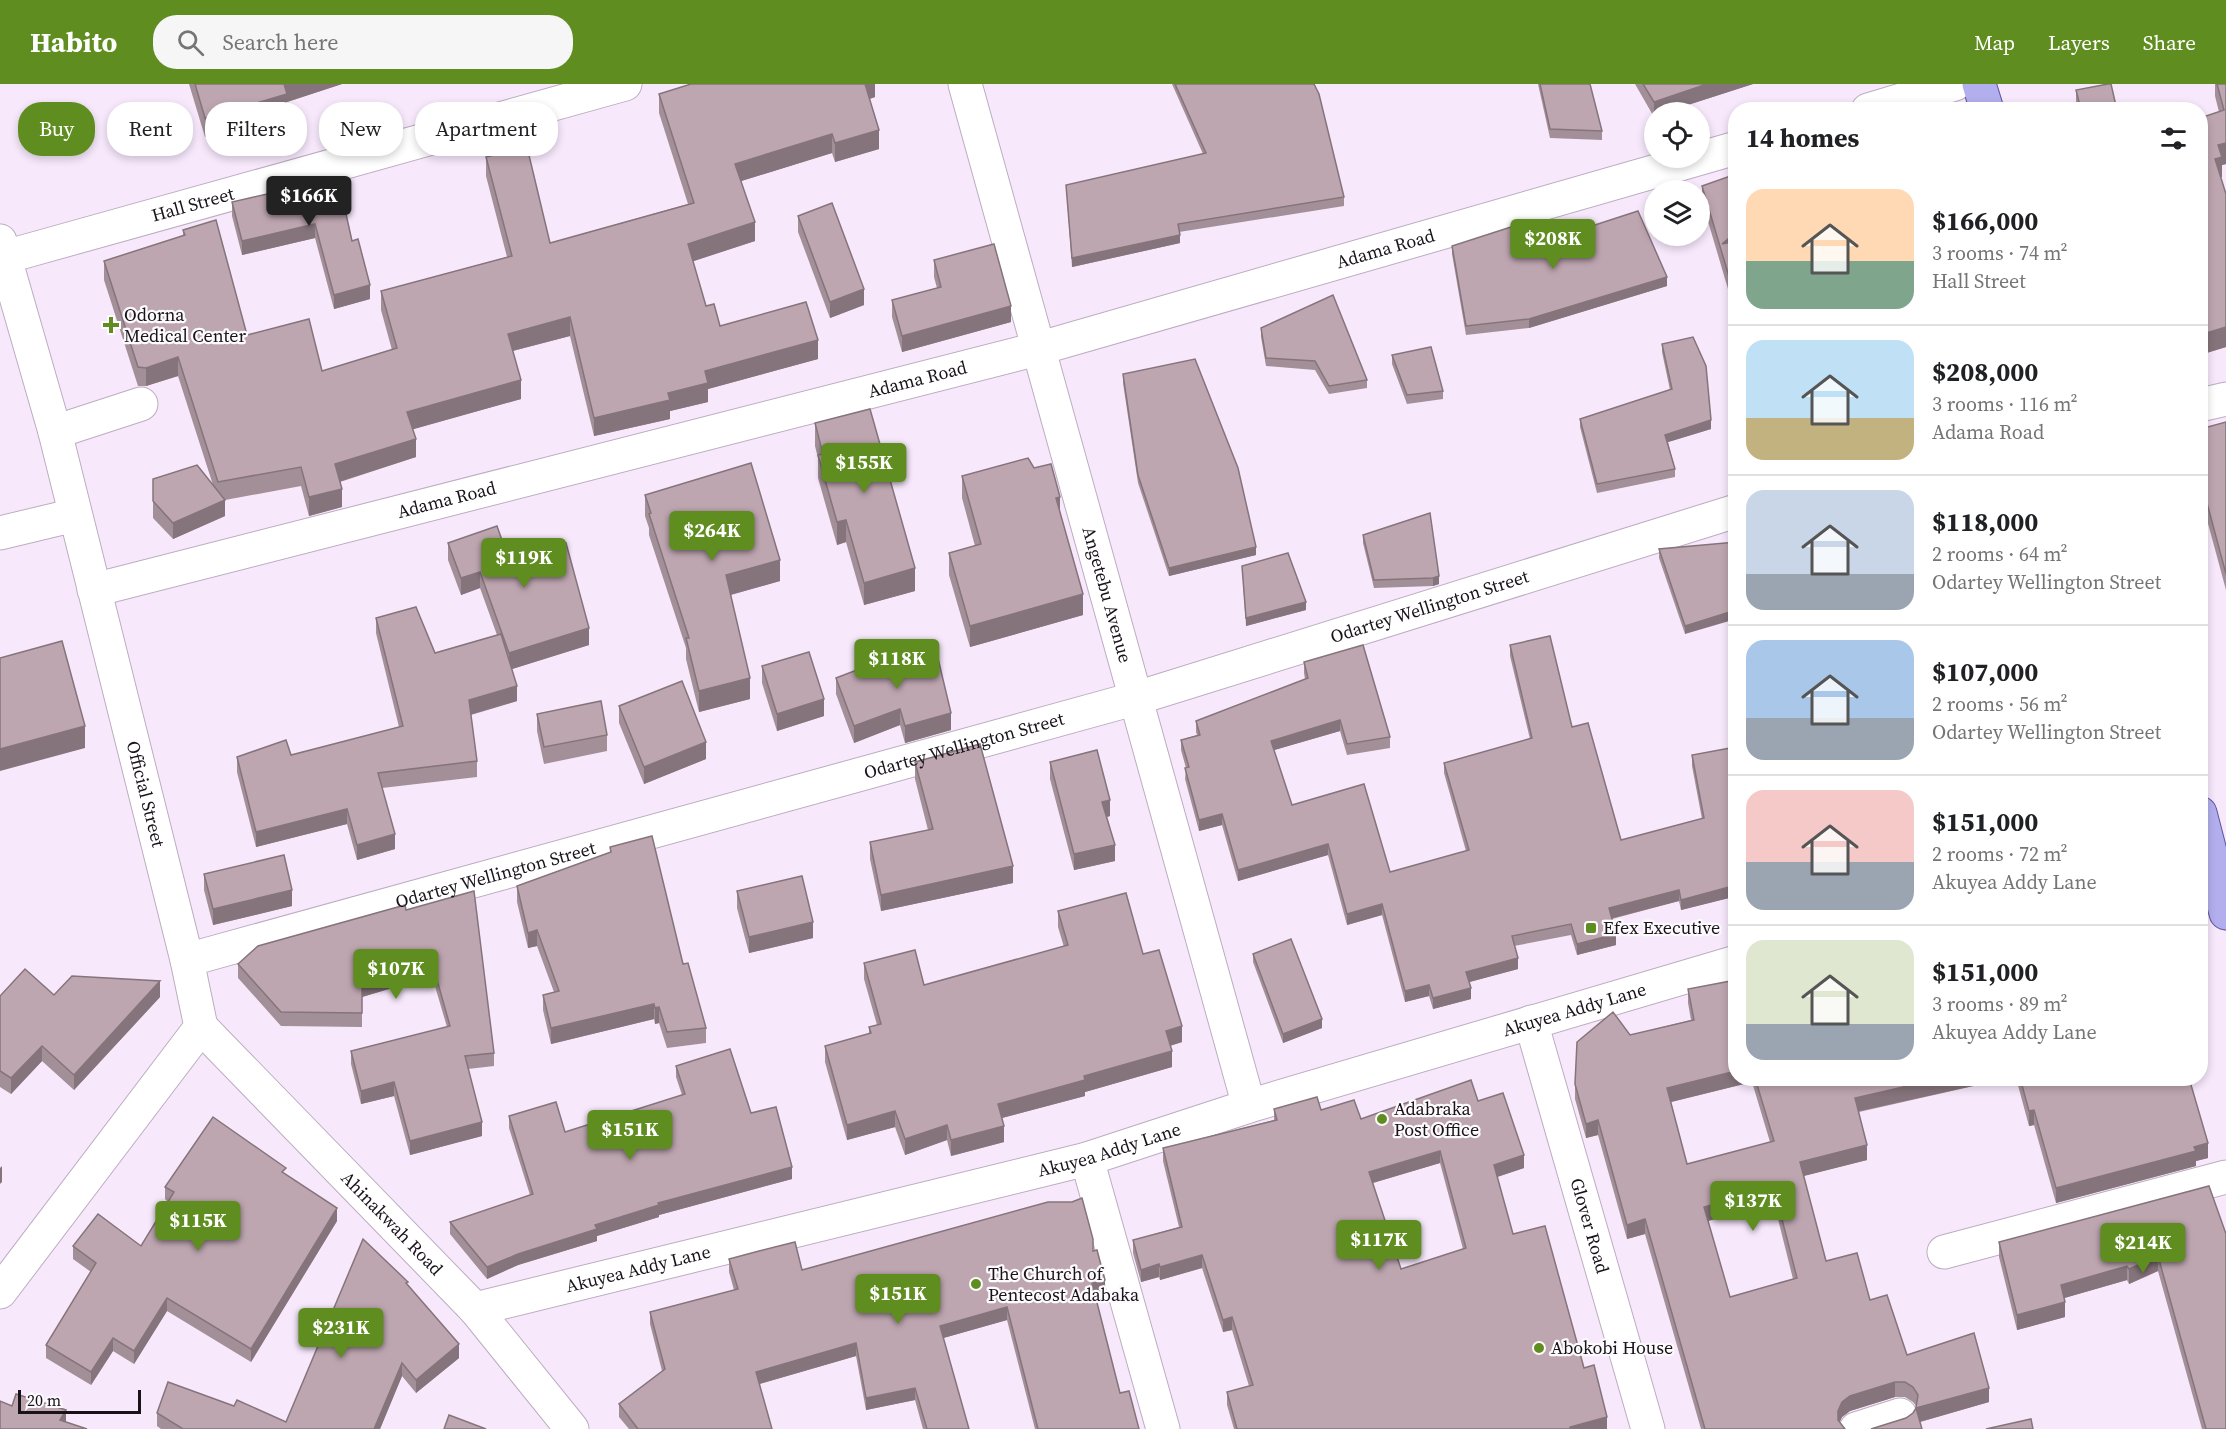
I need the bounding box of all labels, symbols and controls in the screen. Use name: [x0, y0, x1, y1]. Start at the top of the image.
search box: [153, 15, 573, 69]
text: Habito: [30, 23, 117, 61]
icon: search: [174, 26, 207, 59]
text: Search here: [222, 27, 338, 57]
text: Map: [1974, 28, 2015, 57]
text: Layers: [2048, 28, 2110, 57]
text: Share: [2143, 28, 2196, 57]
chip: Buy: [18, 102, 95, 156]
chip: Rent: [107, 102, 193, 156]
chip: Filters: [205, 102, 307, 156]
chip: New: [319, 102, 403, 156]
chip: Apartment: [415, 102, 558, 156]
map controls: [1644, 102, 1710, 246]
button: locate: [1644, 102, 1710, 168]
text: 14 homes: [1746, 120, 1859, 156]
icon: filters: [2157, 122, 2190, 155]
pin: $166K: [267, 176, 351, 227]
button: layers: [1644, 180, 1710, 246]
street label: Hall Street: [149, 181, 237, 228]
text: $166K: [280, 181, 338, 209]
text: $166,000: [1932, 203, 2038, 239]
icon: home: [1794, 213, 1866, 285]
pin: $208K: [1511, 219, 1595, 270]
street label: Adama Road: [1333, 222, 1437, 274]
text: $208K: [1524, 224, 1582, 252]
text: 3 rooms · 74 m²: [1932, 239, 2068, 267]
text: Hall Street: [1932, 267, 2026, 295]
place label: Odorna Medical Center: [124, 302, 247, 348]
marker: Odorna Medical Center: [102, 316, 120, 334]
street label: Adama Road: [865, 354, 969, 404]
text: $208,000: [1932, 354, 2038, 390]
icon: home: [1794, 364, 1866, 436]
text: 3 rooms · 116 m²: [1932, 390, 2078, 418]
text: Adama Road: [1932, 418, 2044, 446]
pin: $155K: [822, 443, 906, 494]
text: $155K: [835, 448, 893, 476]
street label: Adama Road: [394, 475, 499, 524]
text: $118,000: [1932, 504, 2038, 540]
pin: $264K: [670, 511, 754, 562]
icon: home: [1794, 514, 1866, 586]
text: $264K: [683, 516, 741, 544]
street label: Angetebu Avenue: [1077, 524, 1138, 665]
pin: $119K: [482, 538, 566, 589]
text: 2 rooms · 64 m²: [1932, 540, 2068, 568]
text: $119K: [495, 543, 553, 571]
street label: Odartey Wellington Street: [1327, 563, 1532, 649]
text: Odartey Wellington Street: [1932, 568, 2161, 596]
pin: $118K: [855, 639, 939, 690]
text: $118K: [868, 644, 926, 672]
text: $107,000: [1932, 654, 2038, 690]
icon: home: [1794, 664, 1866, 736]
text: 2 rooms · 56 m²: [1932, 690, 2068, 718]
street label: Odartey Wellington Street: [861, 706, 1067, 785]
text: Odartey Wellington Street: [1932, 718, 2161, 746]
street label: Official Street: [121, 738, 171, 850]
text: $151,000: [1932, 804, 2038, 840]
icon: home: [1794, 814, 1866, 886]
street label: Odartey Wellington Street: [393, 835, 598, 914]
text: 2 rooms · 72 m²: [1932, 840, 2068, 868]
text: Akuyea Addy Lane: [1932, 868, 2097, 896]
place label: Efex Executive: [1603, 915, 1720, 940]
marker: Efex Executive: [1584, 921, 1598, 935]
pin: $107K: [354, 949, 438, 1000]
text: $107K: [367, 954, 425, 982]
text: $151,000: [1932, 954, 2038, 990]
icon: home: [1794, 964, 1866, 1036]
street label: Akuyea Addy Lane: [1500, 976, 1649, 1042]
text: 3 rooms · 89 m²: [1932, 990, 2068, 1018]
text: Akuyea Addy Lane: [1932, 1018, 2097, 1046]
place label: Adabraka Post Office: [1394, 1096, 1479, 1142]
pin: $151K: [588, 1110, 672, 1161]
marker: Adabraka Post Office: [1375, 1112, 1389, 1126]
text: $151K: [601, 1115, 659, 1143]
street label: Akuyea Addy Lane: [1035, 1116, 1184, 1183]
street label: Ahinakwah Road: [336, 1165, 449, 1281]
street label: Glover Road: [1564, 1175, 1616, 1276]
pin: $137K: [1711, 1181, 1795, 1232]
text: $137K: [1724, 1186, 1782, 1214]
pin: $115K: [156, 1201, 240, 1252]
text: $115K: [169, 1206, 227, 1234]
pin: $117K: [1337, 1220, 1421, 1271]
pin: $214K: [2101, 1223, 2185, 1274]
text: $117K: [1350, 1225, 1408, 1253]
text: $214K: [2114, 1228, 2172, 1256]
street label: Akuyea Addy Lane: [563, 1239, 713, 1298]
place label: The Church of Pentecost Adabaka: [988, 1261, 1140, 1307]
pin: $151K: [856, 1274, 940, 1325]
marker: The Church of Pentecost Adabaka: [969, 1277, 983, 1291]
text: $151K: [869, 1279, 927, 1307]
pin: $231K: [299, 1308, 383, 1359]
text: $231K: [312, 1313, 370, 1341]
place label: Abokobi House: [1551, 1335, 1673, 1360]
marker: Abokobi House: [1532, 1341, 1546, 1355]
scale bar: [18, 1387, 141, 1414]
text: 20 m: [27, 1389, 61, 1411]

